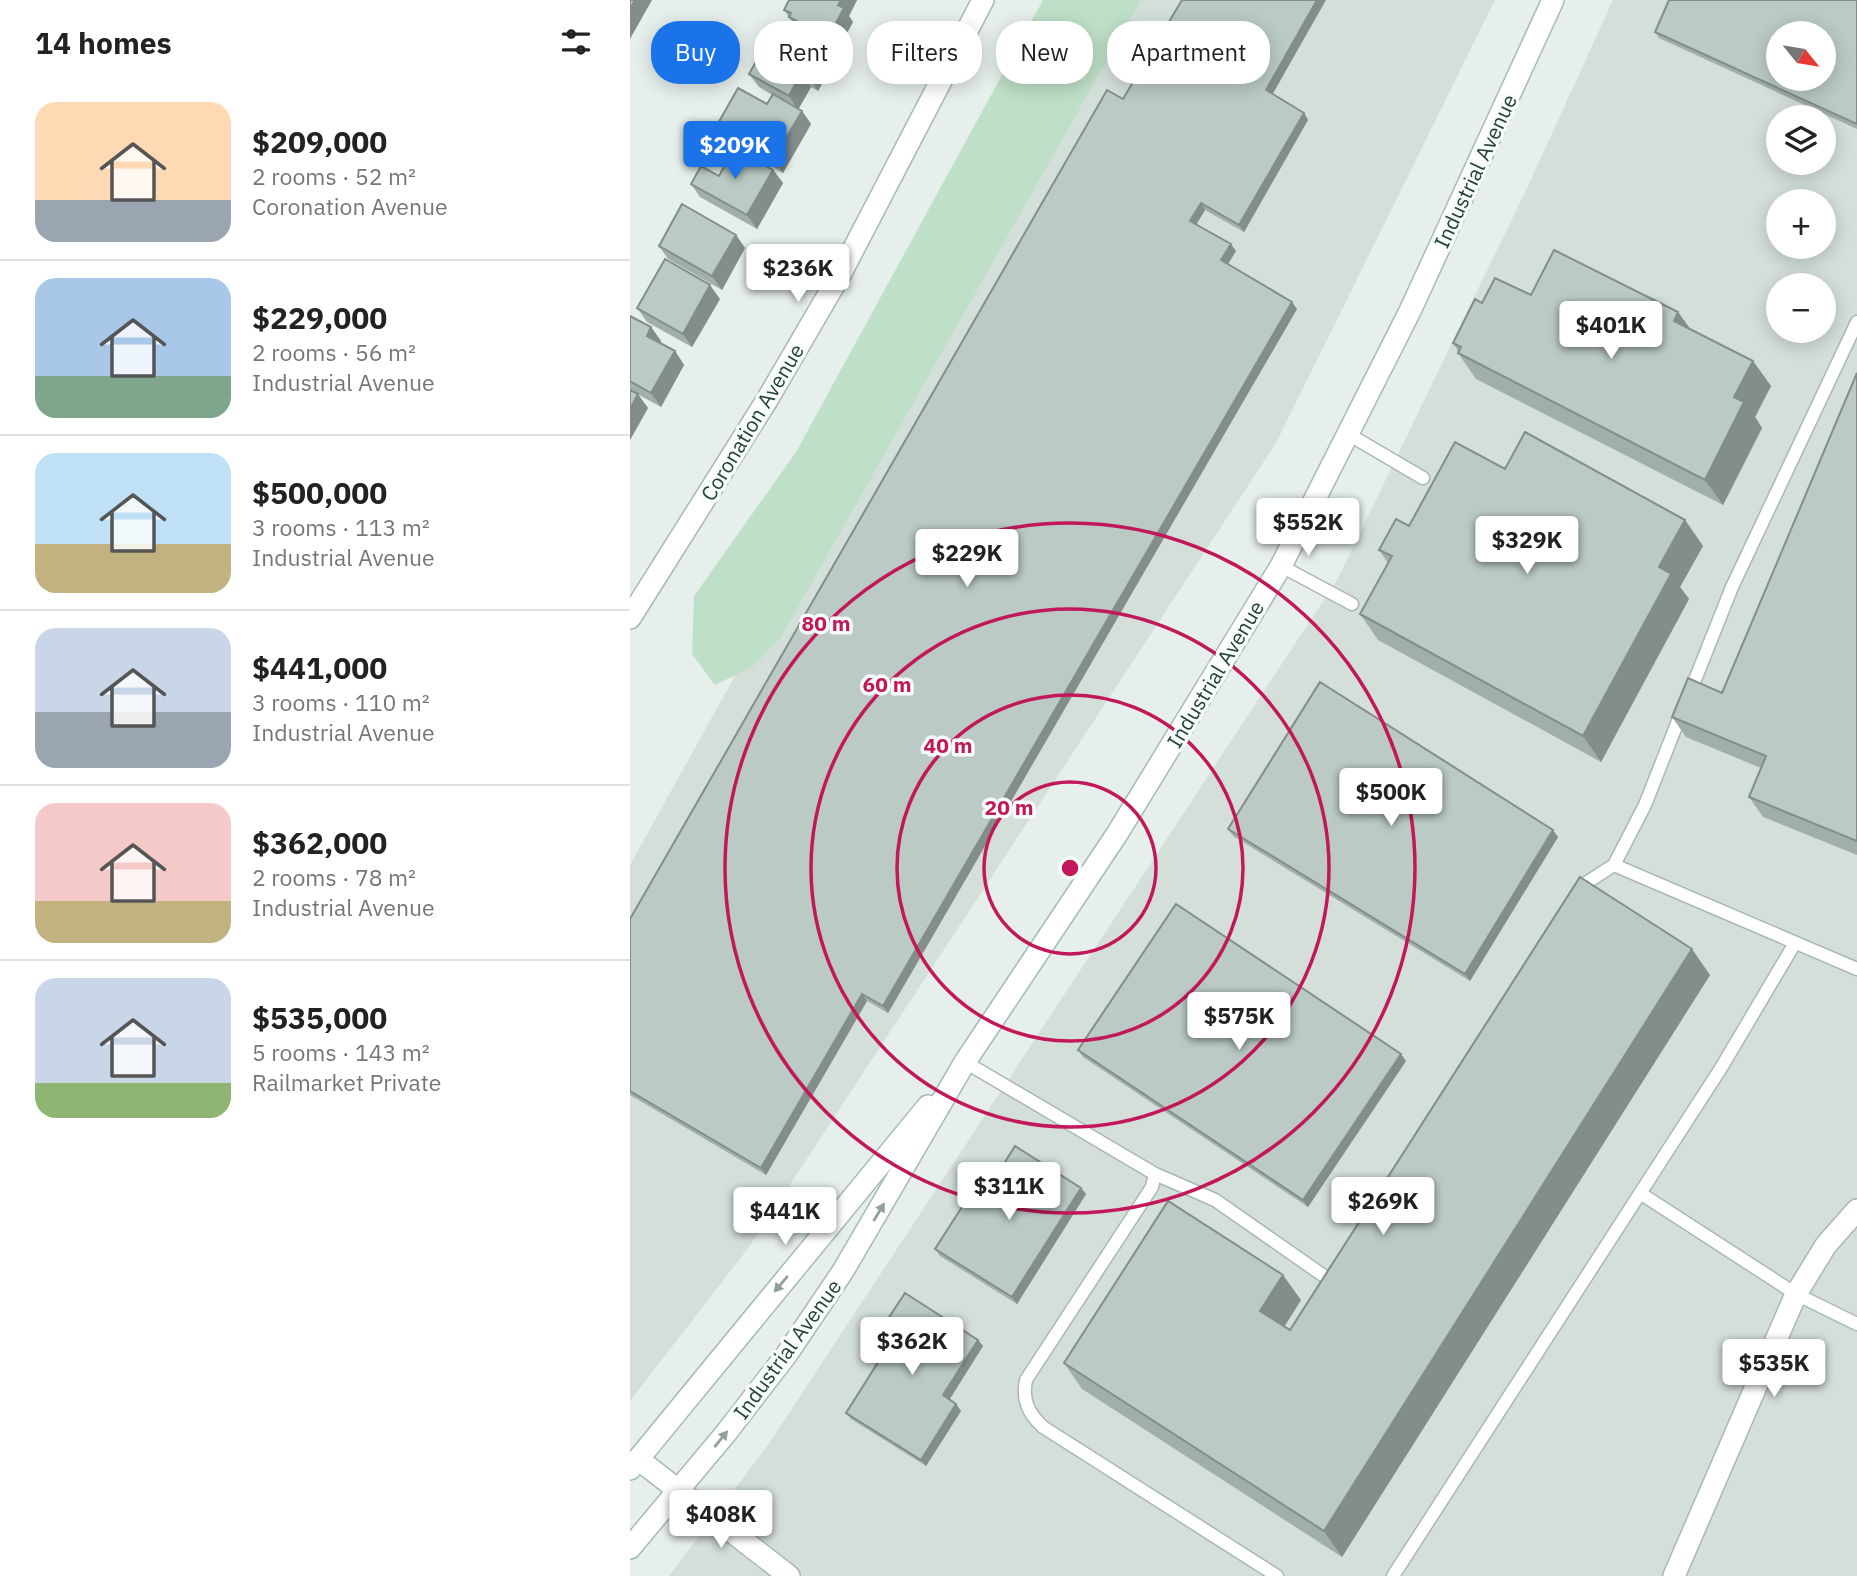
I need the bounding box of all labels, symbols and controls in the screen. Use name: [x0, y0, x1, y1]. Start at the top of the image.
chip: Buy: [651, 21, 740, 84]
chip: Rent: [754, 21, 853, 84]
chip: Filters: [867, 21, 982, 84]
chip: New: [996, 21, 1093, 84]
chip: Apartment: [1107, 21, 1270, 84]
north arrow: [1766, 21, 1836, 91]
map controls: [1766, 21, 1836, 343]
text: 14 homes: [35, 23, 172, 62]
icon: filters: [557, 23, 595, 61]
street label: Industrial Avenue: [1427, 89, 1523, 253]
button: layers: [1766, 105, 1836, 175]
text: $209,000: [252, 122, 387, 161]
pin: $209K: [686, 122, 784, 181]
text: $209K: [699, 129, 771, 159]
icon: home: [91, 130, 175, 214]
text: 2 rooms · 52 m²: [252, 161, 416, 191]
button: +: [1766, 189, 1836, 259]
text: Coronation Avenue: [252, 191, 448, 221]
pin: $236K: [749, 244, 847, 304]
text: $236K: [762, 252, 834, 282]
button: −: [1766, 273, 1836, 343]
text: $229,000: [252, 298, 387, 337]
pin: $401K: [1562, 302, 1660, 361]
icon: home: [91, 306, 175, 390]
text: $401K: [1575, 309, 1647, 339]
text: 2 rooms · 56 m²: [252, 337, 416, 367]
street label: Coronation Avenue: [694, 338, 810, 506]
text: Industrial Avenue: [252, 367, 435, 397]
text: $500,000: [252, 473, 387, 512]
icon: home: [91, 481, 175, 565]
pin: $552K: [1259, 498, 1357, 558]
text: $552K: [1272, 506, 1344, 536]
text: 3 rooms · 113 m²: [252, 512, 430, 542]
pin: $329K: [1478, 516, 1576, 576]
text: $329K: [1491, 524, 1563, 554]
pin: $229K: [918, 530, 1016, 589]
text: $229K: [931, 537, 1003, 567]
text: Industrial Avenue: [252, 542, 435, 572]
street label: Industrial Avenue: [1160, 595, 1270, 753]
text: 80 m: [802, 609, 850, 637]
text: $441,000: [252, 648, 387, 687]
icon: home: [91, 656, 175, 740]
text: 60 m: [863, 670, 911, 698]
text: 3 rooms · 110 m²: [252, 687, 430, 717]
text: Industrial Avenue: [252, 717, 435, 747]
text: 40 m: [924, 731, 972, 759]
pin: $500K: [1342, 768, 1440, 828]
text: $500K: [1355, 776, 1427, 806]
text: 20 m: [985, 793, 1033, 821]
text: $362,000: [252, 823, 387, 862]
icon: home: [91, 831, 175, 915]
centre of rings: [1058, 856, 1082, 880]
text: 2 rooms · 78 m²: [252, 862, 416, 892]
text: Industrial Avenue: [252, 892, 435, 922]
pin: $575K: [1190, 992, 1288, 1052]
text: $535,000: [252, 998, 387, 1037]
text: $575K: [1203, 1000, 1275, 1030]
icon: home: [91, 1006, 175, 1090]
text: 5 rooms · 143 m²: [252, 1037, 430, 1067]
text: Railmarket Private: [252, 1067, 441, 1097]
pin: $311K: [960, 1162, 1058, 1222]
text: $311K: [973, 1170, 1045, 1200]
pin: $269K: [1334, 1178, 1432, 1237]
text: $269K: [1347, 1185, 1419, 1215]
pin: $441K: [736, 1188, 834, 1247]
text: $441K: [749, 1195, 821, 1225]
one-way arrow: [872, 1202, 885, 1221]
street label: Industrial Avenue: [727, 1273, 847, 1425]
one-way arrow: [774, 1276, 789, 1293]
pin: $362K: [863, 1318, 961, 1377]
text: $362K: [876, 1325, 948, 1355]
pin: $535K: [1725, 1340, 1823, 1399]
text: $535K: [1738, 1347, 1810, 1377]
one-way arrow: [714, 1430, 729, 1448]
pin: $408K: [672, 1490, 770, 1550]
text: $408K: [685, 1498, 757, 1528]

